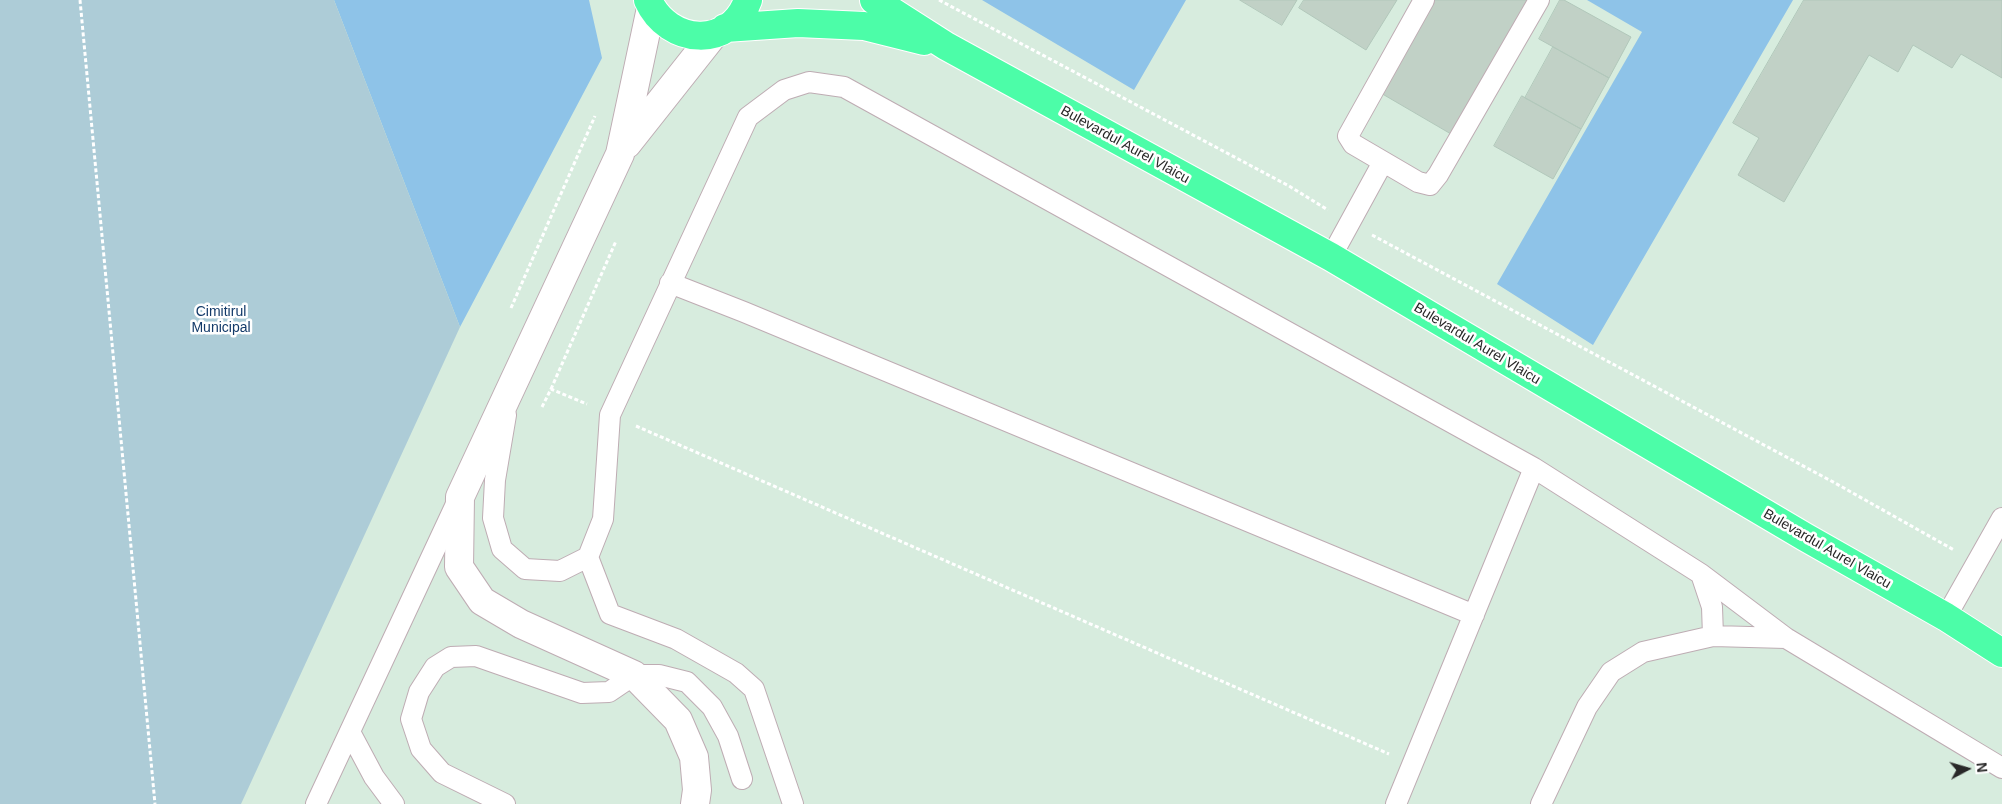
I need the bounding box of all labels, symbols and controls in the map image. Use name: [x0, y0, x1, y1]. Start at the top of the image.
street label: Bulevardul Aurel Vlaicu: [1058, 103, 1192, 187]
street label: Bulevardul Aurel Vlaicu: [1411, 300, 1543, 388]
park label: Cimitirul Municipal: [191, 304, 251, 336]
street label: Bulevardul Aurel Vlaicu: [1760, 506, 1894, 592]
north arrow: [1942, 744, 1992, 794]
text: N: [1973, 762, 1990, 773]

